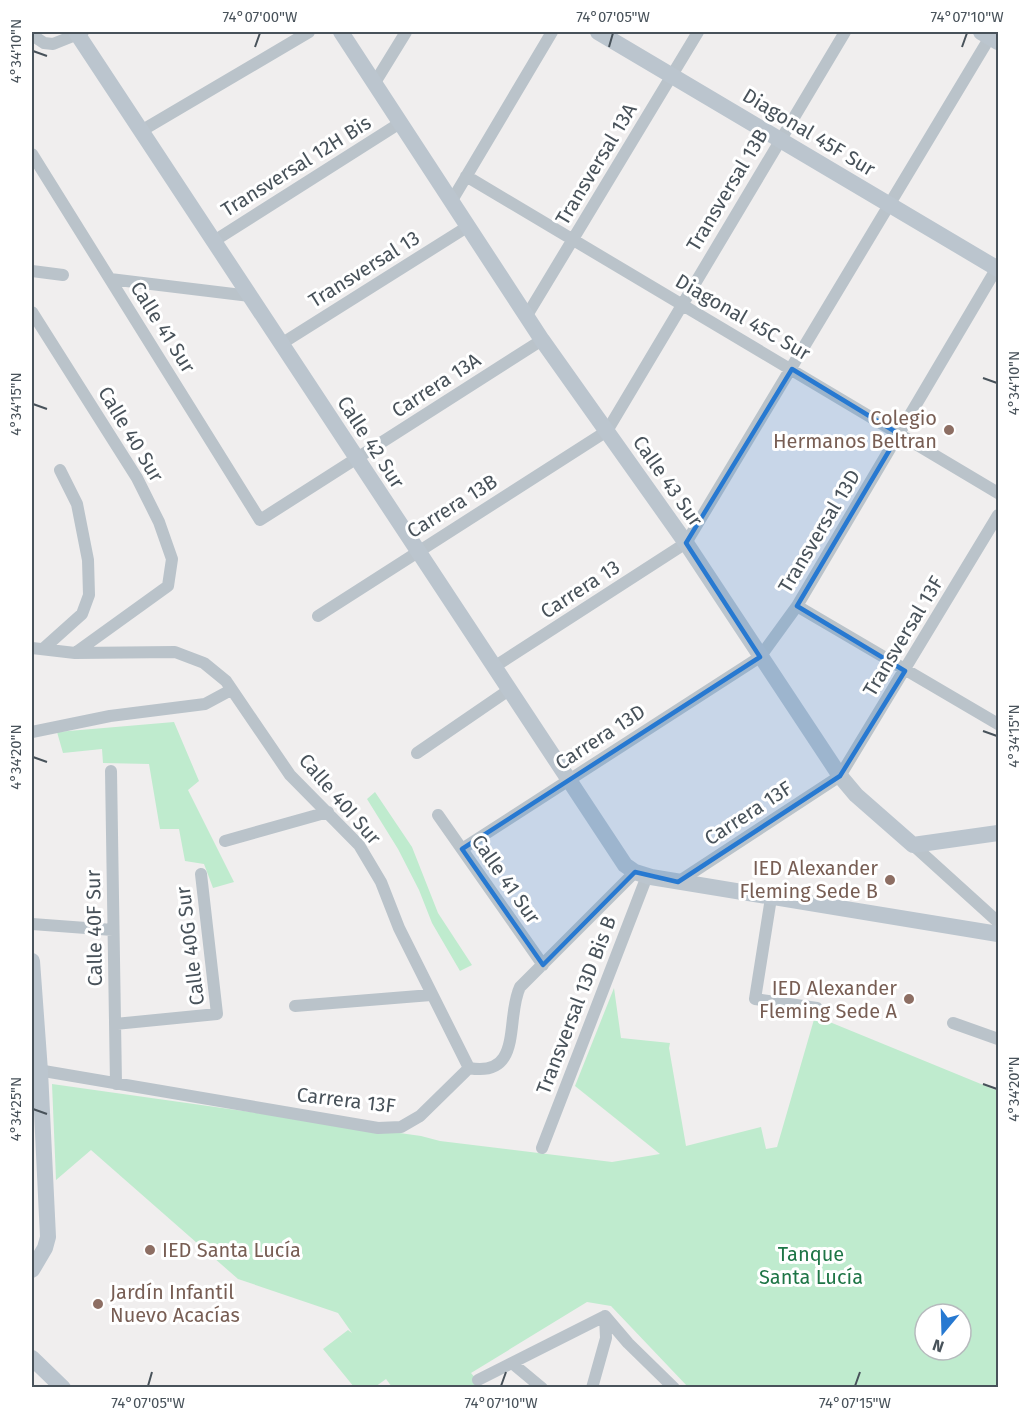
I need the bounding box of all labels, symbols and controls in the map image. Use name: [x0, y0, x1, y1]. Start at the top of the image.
text: 74°07'00"W: [223, 8, 298, 26]
text: 74°07'05"W: [576, 8, 650, 26]
text: 74°07'10"W: [930, 8, 1004, 26]
text: 4°34'10"N: [7, 19, 25, 83]
street label: Diagonal 45F Sur: [738, 83, 880, 181]
street label: Transversal 13A: [550, 98, 642, 229]
street label: Transversal 12H Bis: [217, 110, 375, 222]
street label: Transversal 13B: [681, 125, 773, 255]
street label: Transversal 13: [304, 225, 424, 313]
street label: Diagonal 45C Sur: [671, 269, 815, 365]
street label: Calle 41 Sur: [125, 277, 201, 377]
street label: Carrera 13A: [387, 347, 485, 423]
text: 4°34'10"N: [1005, 351, 1023, 415]
text: 4°34'15"N: [7, 372, 25, 436]
street label: Calle 40 Sur: [93, 382, 169, 486]
street label: Calle 42 Sur: [332, 391, 410, 493]
place label: Colegio Hermanos Beltran: [773, 406, 937, 453]
marker: Colegio Hermanos Beltran: [942, 423, 956, 437]
street label: Calle 43 Sur: [628, 431, 708, 531]
street label: Transversal 13D: [773, 465, 865, 597]
street label: Carrera 13B: [403, 469, 501, 543]
street label: Carrera 13: [536, 555, 624, 623]
street label: Transversal 13F: [858, 571, 948, 700]
street label: Carrera 13D: [551, 699, 649, 775]
text: 4°34'15"N: [1005, 704, 1023, 768]
text: 4°34'20"N: [7, 724, 25, 790]
street label: Calle 40I Sur: [294, 749, 386, 850]
street label: Carrera 13F: [700, 776, 796, 850]
street label: Calle 41 Sur: [467, 830, 546, 928]
place label: IED Alexander Fleming Sede B: [739, 856, 878, 903]
street label: Calle 40F Sur: [81, 869, 107, 987]
marker: IED Alexander Fleming Sede B: [883, 873, 897, 887]
street label: Calle 40G Sur: [171, 885, 209, 1007]
street label: Transversal 13D Bis B: [531, 913, 621, 1097]
place label: IED Alexander Fleming Sede A: [759, 976, 898, 1023]
marker: IED Alexander Fleming Sede A: [902, 992, 916, 1006]
text: 4°34'20"N: [1005, 1056, 1023, 1122]
text: 4°34'25"N: [7, 1077, 25, 1141]
street label: Carrera 13F: [295, 1082, 397, 1118]
place label: IED Santa Lucía: [162, 1238, 301, 1262]
park label: Tanque Santa Lucía: [759, 1242, 863, 1289]
marker: IED Santa Lucía: [143, 1243, 157, 1257]
place label: Jardín Infantil Nuevo Acacías: [110, 1280, 240, 1327]
marker: Jardín Infantil Nuevo Acacías: [91, 1297, 105, 1311]
north arrow: [913, 1302, 973, 1362]
text: N: [930, 1335, 946, 1356]
text: 74°07'05"W: [111, 1394, 185, 1412]
text: 74°07'10"W: [464, 1394, 538, 1412]
text: 74°07'15"W: [819, 1394, 892, 1412]

